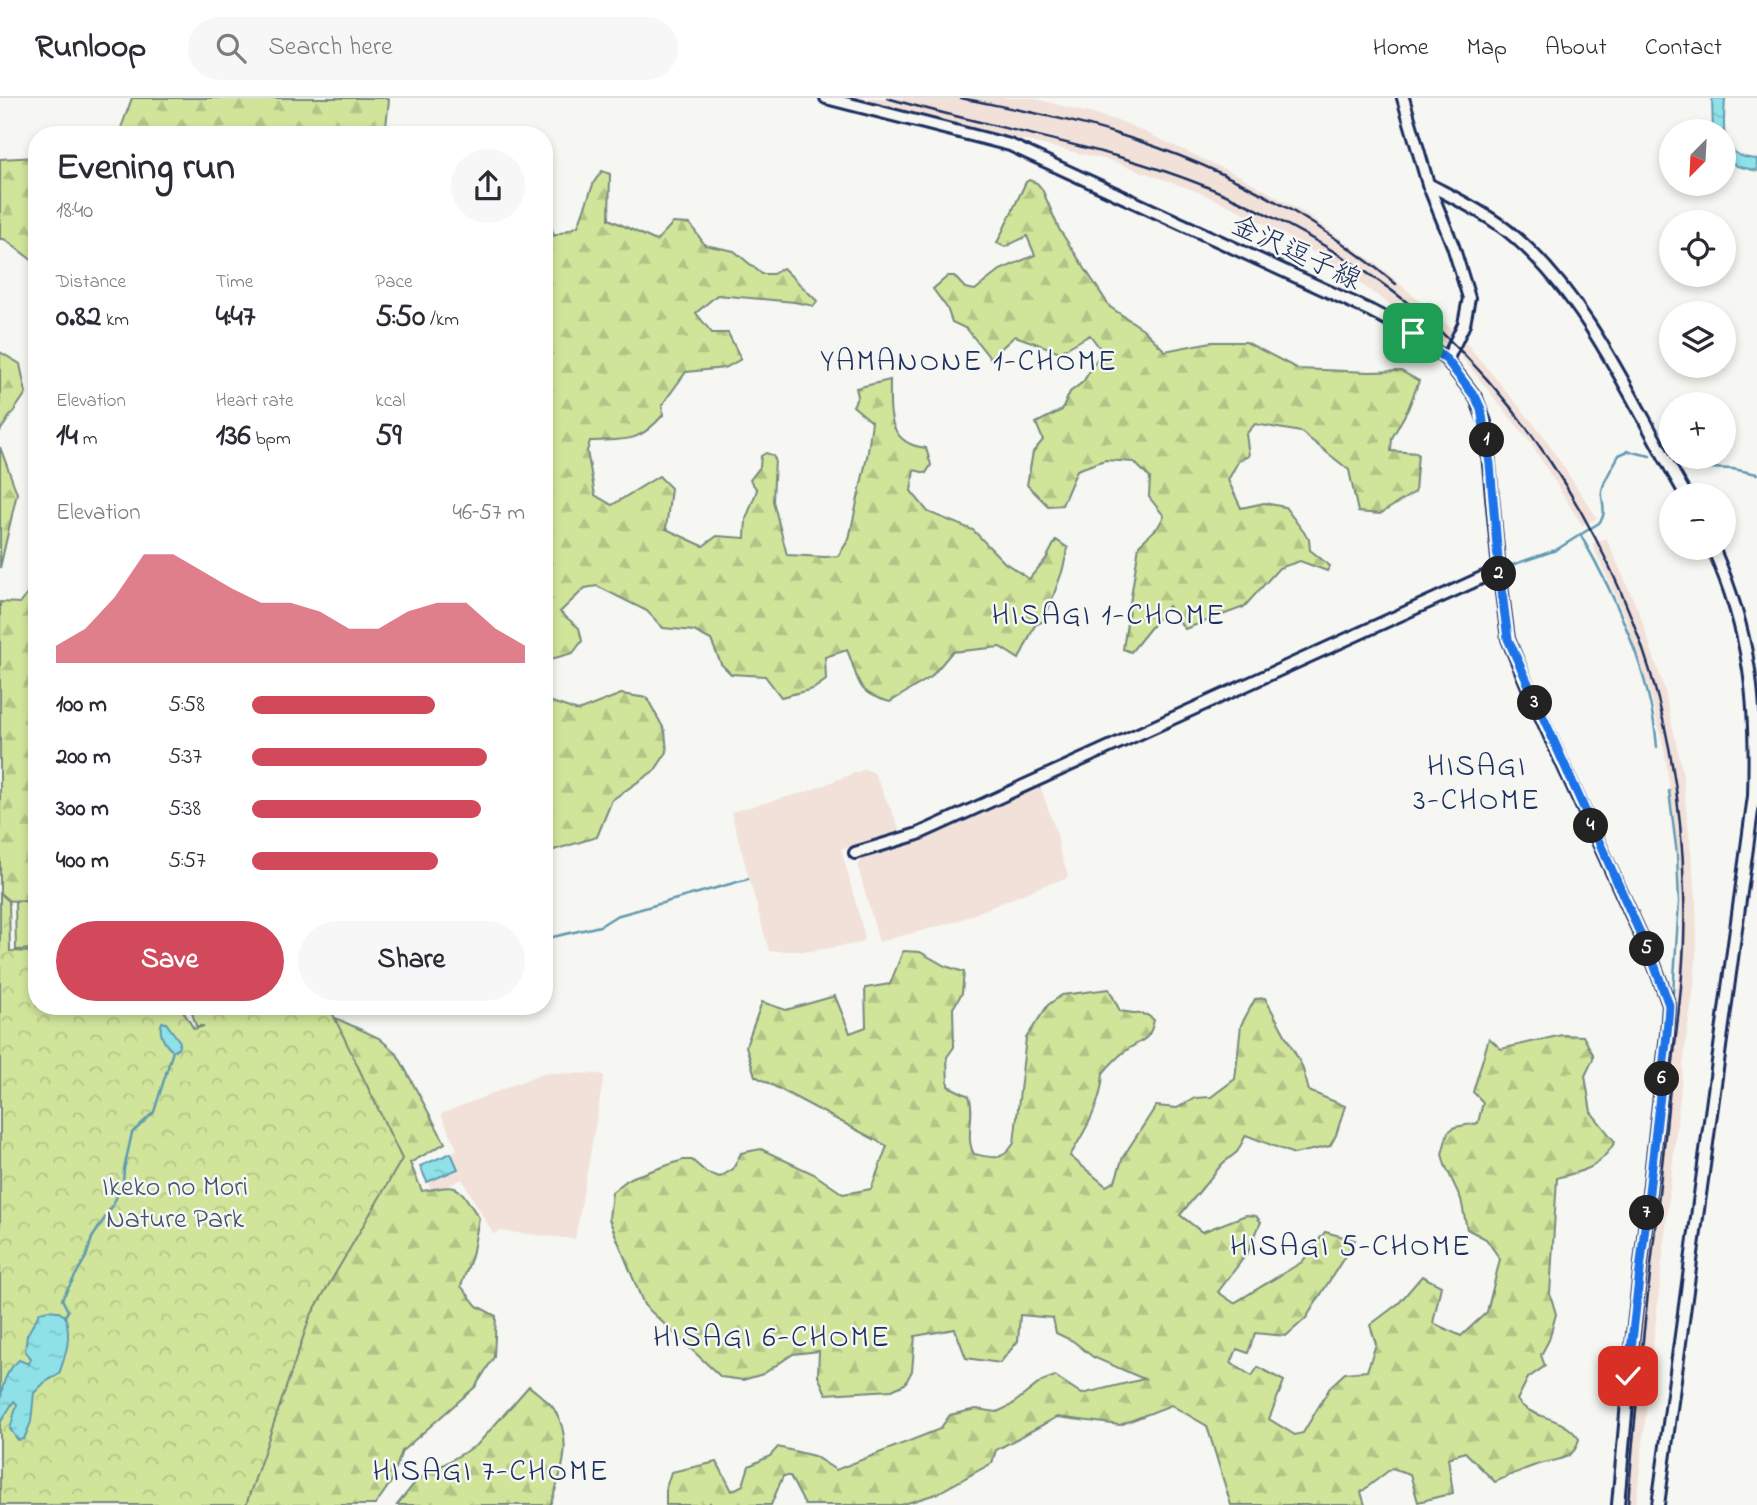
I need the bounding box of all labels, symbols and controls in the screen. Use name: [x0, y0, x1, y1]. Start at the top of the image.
search box: [188, 17, 678, 80]
text: Runloop: [35, 24, 146, 72]
icon: search: [212, 29, 250, 67]
text: Search here: [268, 29, 393, 67]
text: Home: [1373, 31, 1429, 66]
text: Map: [1467, 31, 1507, 66]
text: About: [1545, 31, 1607, 66]
text: Contact: [1645, 31, 1722, 66]
north arrow: [1659, 119, 1736, 196]
map controls: [1659, 119, 1736, 560]
text: Evening run: [56, 141, 235, 197]
button: share: [451, 149, 525, 223]
text: 18:40: [56, 195, 93, 228]
street label: 金沢逗子線: [1223, 206, 1368, 302]
button: locate: [1659, 210, 1736, 287]
text: Distance: [56, 269, 126, 296]
text: Time: [216, 269, 253, 296]
text: Pace: [375, 269, 412, 296]
text: 0.82: [56, 296, 101, 340]
text: 4:47: [216, 296, 255, 340]
text: 5:50: [375, 296, 425, 340]
button: layers: [1659, 301, 1736, 378]
pin: [1383, 303, 1443, 363]
text: km: [101, 307, 129, 334]
text: /km: [425, 307, 459, 334]
icon: arrive: [1394, 314, 1432, 352]
district label: YAMANONE 1-CHOME: [820, 341, 1118, 385]
text: Elevation: [56, 388, 126, 415]
text: Heart rate: [216, 388, 294, 415]
text: kcal: [375, 388, 406, 415]
button: +: [1659, 392, 1736, 469]
text: 14: [56, 415, 78, 459]
text: 136: [216, 415, 251, 459]
text: 59: [375, 415, 402, 459]
pin: 1: [1470, 422, 1504, 458]
text: m: [78, 426, 97, 453]
text: bpm: [251, 426, 291, 453]
text: 1: [1483, 426, 1490, 453]
button: −: [1659, 483, 1736, 560]
text: Elevation: [56, 497, 141, 530]
text: 46–57 m: [453, 497, 525, 530]
pin: 2: [1482, 556, 1516, 592]
text: 2: [1494, 560, 1503, 587]
district label: HISAGI 1-CHOME: [992, 595, 1226, 639]
pin: 3: [1518, 686, 1552, 720]
text: 100 m: [56, 689, 107, 722]
text: 5:58: [168, 689, 205, 722]
text: 3: [1531, 689, 1538, 716]
text: 200 m: [56, 741, 111, 774]
text: 5:37: [168, 741, 202, 774]
district label: HISAGI 3-CHOME: [1413, 746, 1541, 824]
text: 300 m: [56, 793, 109, 826]
text: 5:38: [168, 793, 201, 826]
pin: 4: [1574, 808, 1608, 844]
text: 4: [1587, 812, 1594, 839]
text: 400 m: [56, 845, 109, 878]
text: 5:57: [168, 845, 206, 878]
button: Save: [56, 921, 284, 1001]
button: Share: [298, 921, 525, 1001]
pin: 5: [1630, 932, 1664, 966]
text: 5: [1641, 935, 1652, 962]
pin: 6: [1644, 1062, 1680, 1096]
text: 6: [1657, 1065, 1666, 1092]
park label: Ikeko no Mori Nature Park: [102, 1168, 248, 1241]
pin: 7: [1630, 1196, 1664, 1230]
text: 7: [1643, 1199, 1650, 1226]
district label: HISAGI 5-CHOME: [1230, 1226, 1472, 1270]
district label: HISAGI 6-CHOME: [653, 1317, 891, 1361]
pin: [1598, 1346, 1658, 1406]
icon: check: [1609, 1357, 1647, 1395]
district label: HISAGI 7-CHOME: [372, 1451, 610, 1495]

